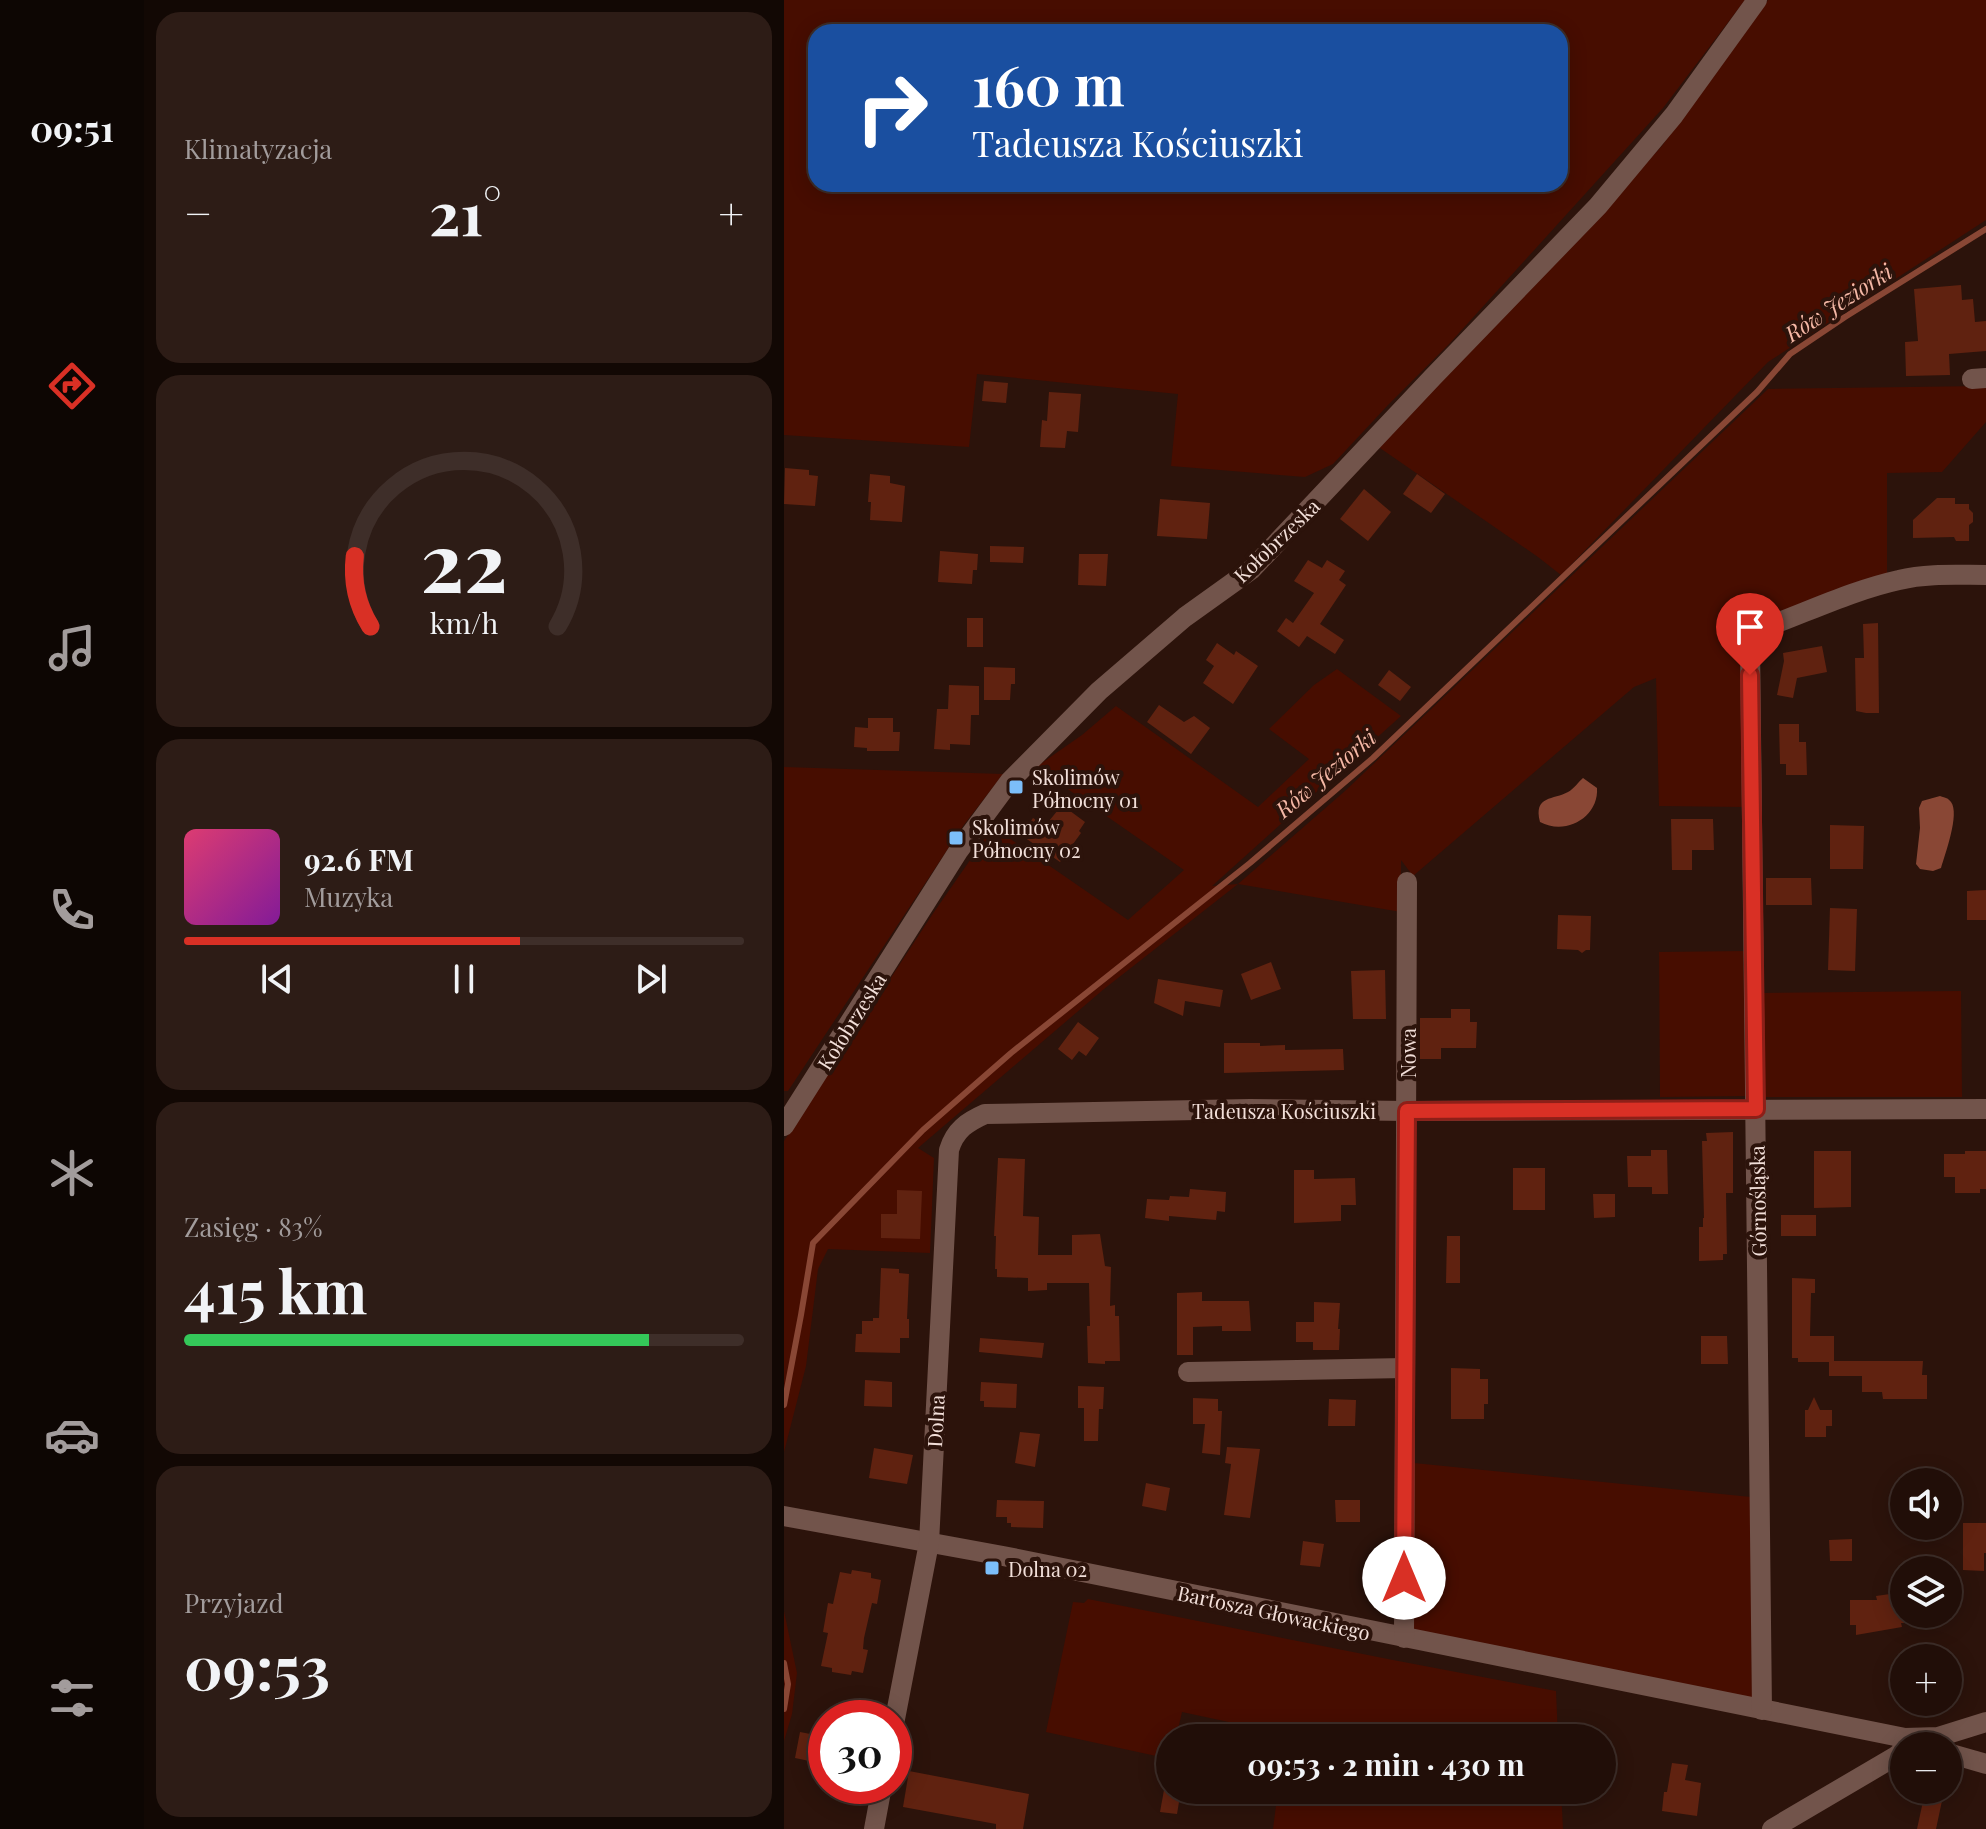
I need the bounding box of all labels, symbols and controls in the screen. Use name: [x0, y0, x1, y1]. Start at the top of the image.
text: 160 m: [972, 46, 1125, 121]
icon: right: [840, 56, 944, 160]
text: 09:51: [30, 103, 114, 151]
text: Tadeusza Kościuszki: [972, 118, 1303, 166]
text: Klimatyzacja: [184, 131, 332, 166]
text: 21°: [429, 171, 502, 251]
text: −: [184, 182, 212, 241]
text: +: [718, 182, 744, 241]
water label: Rów Jeziorki: [1777, 256, 1898, 349]
icon: directions: [44, 358, 100, 414]
street label: Kołobrzeska: [1227, 492, 1325, 588]
text: 22: [420, 503, 508, 614]
pin: [1716, 593, 1784, 675]
text: km/h: [430, 603, 498, 641]
icon: arrive: [1728, 605, 1772, 649]
icon: music: [44, 620, 100, 676]
water label: Rów Jeziorki: [1268, 722, 1382, 825]
place label: Skolimów Północny 01: [1032, 763, 1138, 813]
marker: Skolimów Północny 01: [1007, 778, 1025, 796]
place label: Skolimów Północny 02: [972, 813, 1080, 863]
marker: Skolimów Północny 02: [947, 829, 965, 847]
text: 92.6 FM: [304, 839, 414, 879]
text: Muzyka: [304, 879, 393, 914]
icon: phone: [44, 882, 100, 938]
icon: previous: [255, 957, 299, 1001]
icon: pause: [442, 957, 486, 1001]
icon: next: [629, 957, 673, 1001]
street label: Kołobrzeska: [810, 967, 892, 1075]
street label: Nowa: [1394, 1028, 1421, 1078]
street label: Tadeusza Kościuszki: [1192, 1097, 1376, 1124]
icon: climate: [44, 1145, 100, 1201]
street label: Górnośląska: [1743, 1145, 1771, 1257]
text: Zasięg · 83%: [184, 1209, 323, 1244]
text: 415 km: [184, 1249, 367, 1329]
street label: Dolna: [920, 1394, 950, 1448]
icon: car: [44, 1407, 100, 1463]
map controls: [1890, 1468, 1962, 1804]
button: sound: [1890, 1468, 1962, 1540]
position arrow: [1362, 1536, 1446, 1620]
place label: Dolna 02: [1008, 1555, 1087, 1582]
button: layers: [1890, 1556, 1962, 1628]
marker: Dolna 02: [983, 1559, 1001, 1577]
street label: Bartosza Głowackiego: [1175, 1578, 1373, 1646]
text: Przyjazd: [184, 1585, 284, 1620]
text: 09:53: [184, 1625, 330, 1705]
button: +: [1890, 1644, 1962, 1716]
icon: filters: [44, 1670, 100, 1726]
speed limit sign: 30: [808, 1700, 912, 1804]
button: −: [1890, 1732, 1962, 1804]
text: 09:53 · 2 min · 430 m: [1247, 1744, 1525, 1784]

